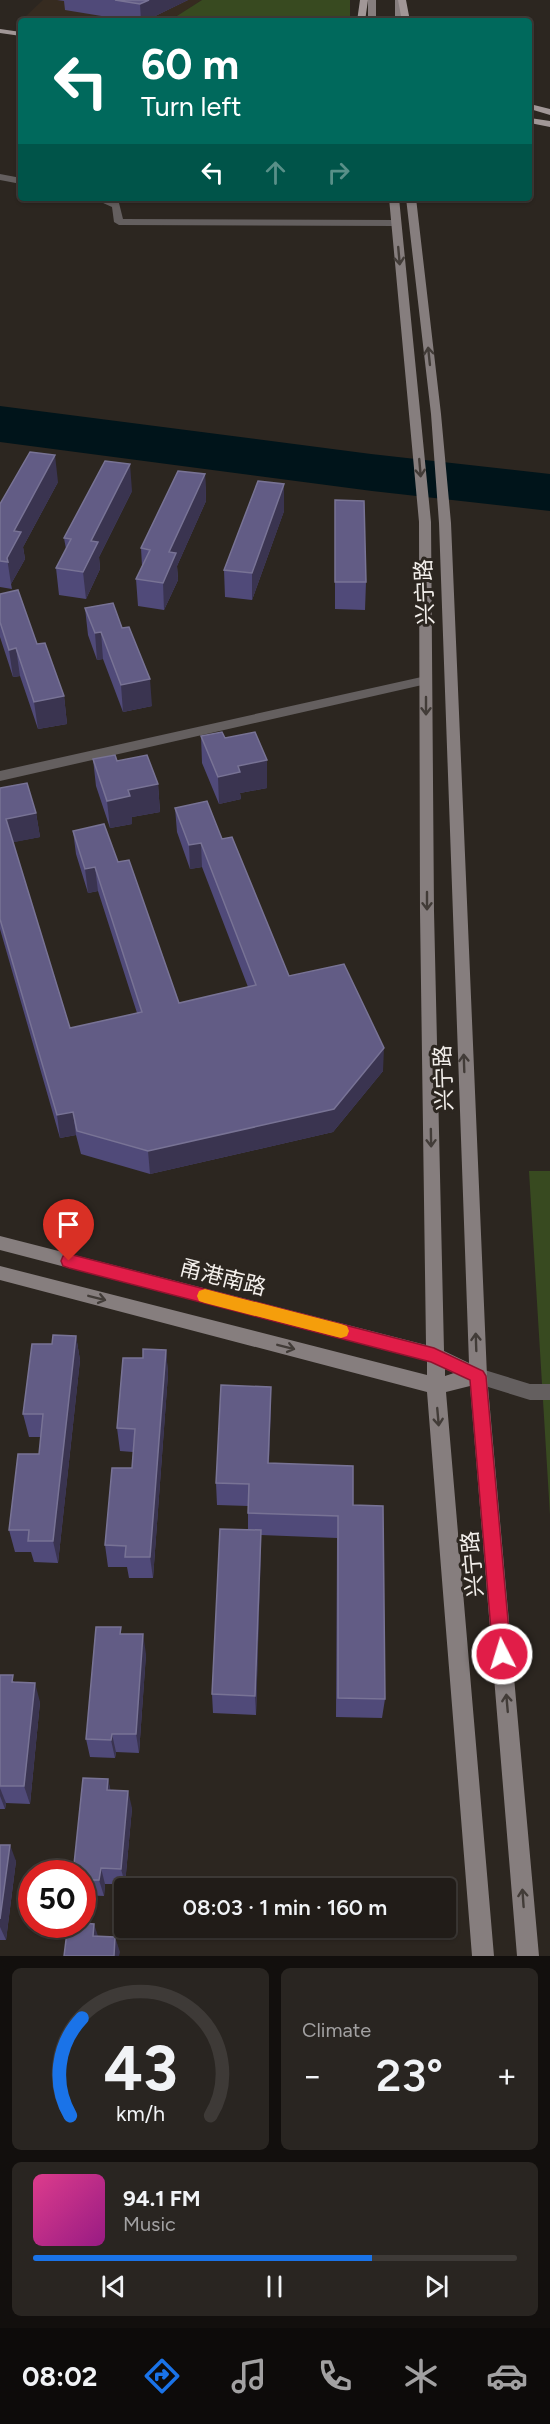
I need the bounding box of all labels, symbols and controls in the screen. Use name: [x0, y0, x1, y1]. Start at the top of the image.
text: 60 m: [141, 39, 239, 90]
icon: left: [42, 42, 120, 120]
text: Turn left: [141, 90, 241, 123]
icon: left: [196, 156, 229, 189]
icon: ahead: [259, 156, 292, 189]
icon: right: [322, 156, 355, 189]
one-way arrow: [394, 246, 405, 266]
one-way arrow: [424, 346, 435, 366]
one-way arrow: [415, 457, 426, 477]
street label: 兴宁路: [410, 559, 439, 625]
one-way arrow: [420, 696, 432, 716]
one-way arrow: [421, 891, 433, 911]
street label: 兴宁路: [429, 1045, 458, 1111]
one-way arrow: [459, 1053, 470, 1073]
one-way arrow: [425, 1128, 437, 1148]
pin: [43, 1199, 94, 1261]
icon: arrive: [52, 1208, 85, 1241]
street label: 甬港南路: [177, 1254, 269, 1301]
one-way arrow: [87, 1293, 106, 1305]
one-way arrow: [471, 1332, 482, 1352]
one-way arrow: [276, 1342, 295, 1353]
one-way arrow: [433, 1407, 444, 1427]
street label: 兴宁路: [456, 1530, 489, 1598]
position arrow: [470, 1622, 534, 1686]
one-way arrow: [501, 1694, 512, 1714]
speed limit sign: 50: [18, 1860, 96, 1938]
one-way arrow: [517, 1888, 528, 1908]
text: 08:03 · 1 min · 160 m: [183, 1894, 387, 1921]
text: Climate: [302, 2018, 371, 2042]
text: 43: [103, 2031, 178, 2106]
text: 23°: [376, 2048, 443, 2102]
text: −: [302, 2056, 323, 2095]
text: +: [496, 2056, 517, 2095]
text: km/h: [116, 2101, 165, 2126]
text: 94.1 FM: [123, 2185, 201, 2212]
text: Music: [123, 2212, 176, 2236]
icon: previous: [97, 2270, 130, 2303]
icon: pause: [258, 2270, 291, 2303]
icon: next: [420, 2270, 453, 2303]
icon: directions: [141, 2355, 183, 2397]
icon: music: [228, 2355, 270, 2397]
icon: phone: [314, 2355, 356, 2397]
icon: climate: [400, 2355, 442, 2397]
icon: car: [486, 2355, 528, 2397]
text: 08:02: [22, 2360, 97, 2393]

